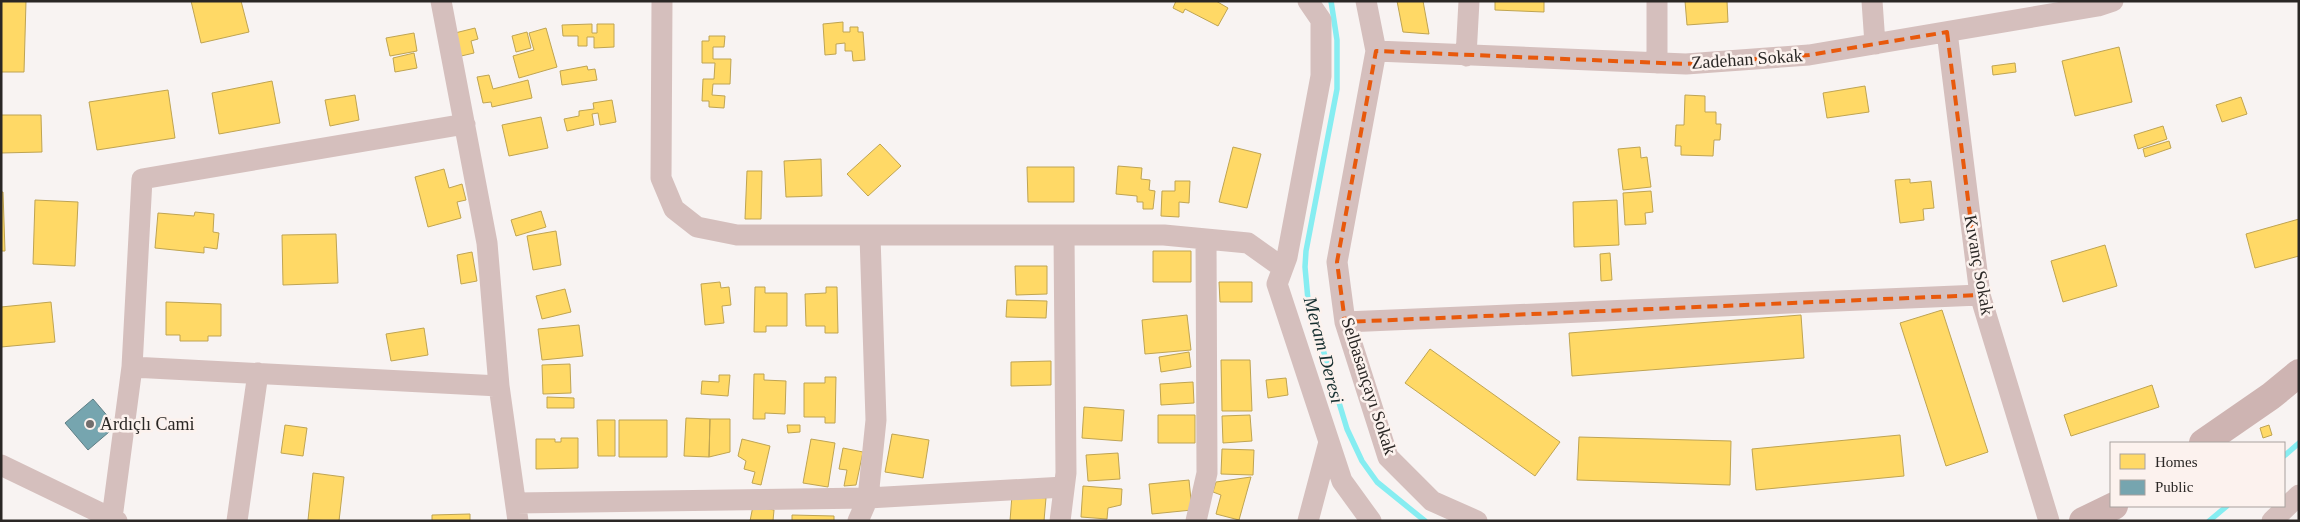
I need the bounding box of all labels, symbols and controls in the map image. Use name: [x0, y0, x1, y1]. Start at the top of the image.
street label: Zadehan Sokak: [1691, 45, 1803, 73]
street label: Kıvanç Sokak: [1960, 213, 1998, 317]
water label: Meram Deresi: [1299, 293, 1348, 406]
street label: Selbasançayı Sokak: [1337, 315, 1401, 457]
place label: Ardıçlı Cami: [100, 414, 194, 434]
marker: Ardıçlı Cami: [84, 418, 96, 430]
legend: [2110, 442, 2285, 507]
text: Homes: [2155, 454, 2198, 470]
text: Public: [2155, 479, 2194, 495]

